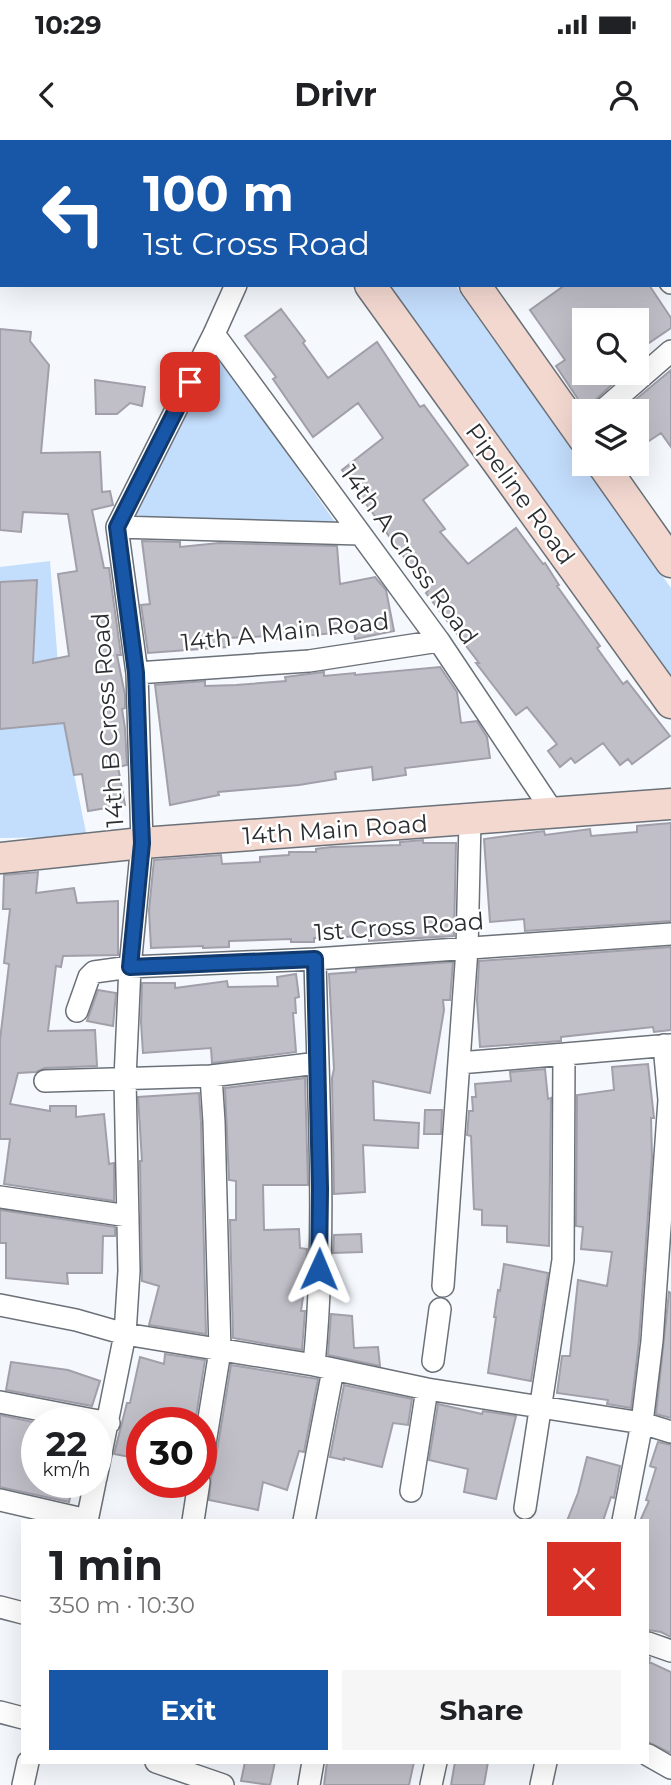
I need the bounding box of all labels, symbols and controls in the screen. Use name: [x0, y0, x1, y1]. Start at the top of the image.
text: 10:29: [35, 9, 102, 41]
text: Drivr: [294, 75, 377, 114]
icon: back: [28, 76, 66, 114]
icon: person: [605, 76, 643, 114]
text: 100 m: [143, 164, 294, 223]
icon: left: [28, 168, 119, 259]
text: 1st Cross Road: [143, 224, 370, 263]
map controls: [572, 308, 649, 476]
button: search: [572, 308, 649, 385]
pin: [160, 352, 220, 412]
icon: arrive: [171, 363, 209, 401]
button: layers: [572, 399, 649, 476]
street label: Pipeline Road: [460, 418, 581, 570]
street label: 14th A Cross Road: [335, 460, 484, 650]
street label: 14th A Main Road: [179, 606, 390, 657]
street label: 14th B Cross Road: [86, 612, 129, 828]
street label: 14th Main Road: [241, 809, 429, 850]
street label: 1st Cross Road: [313, 906, 485, 947]
position arrow: [282, 1232, 356, 1306]
speed limit sign: 30: [126, 1407, 217, 1498]
text: 22: [46, 1422, 87, 1465]
text: km/h: [42, 1459, 91, 1481]
text: 1 min: [49, 1539, 163, 1591]
button: close: [547, 1542, 621, 1616]
text: 350 m · 10:30: [49, 1591, 195, 1619]
button: Exit: [49, 1670, 328, 1750]
button: Share: [342, 1670, 621, 1750]

